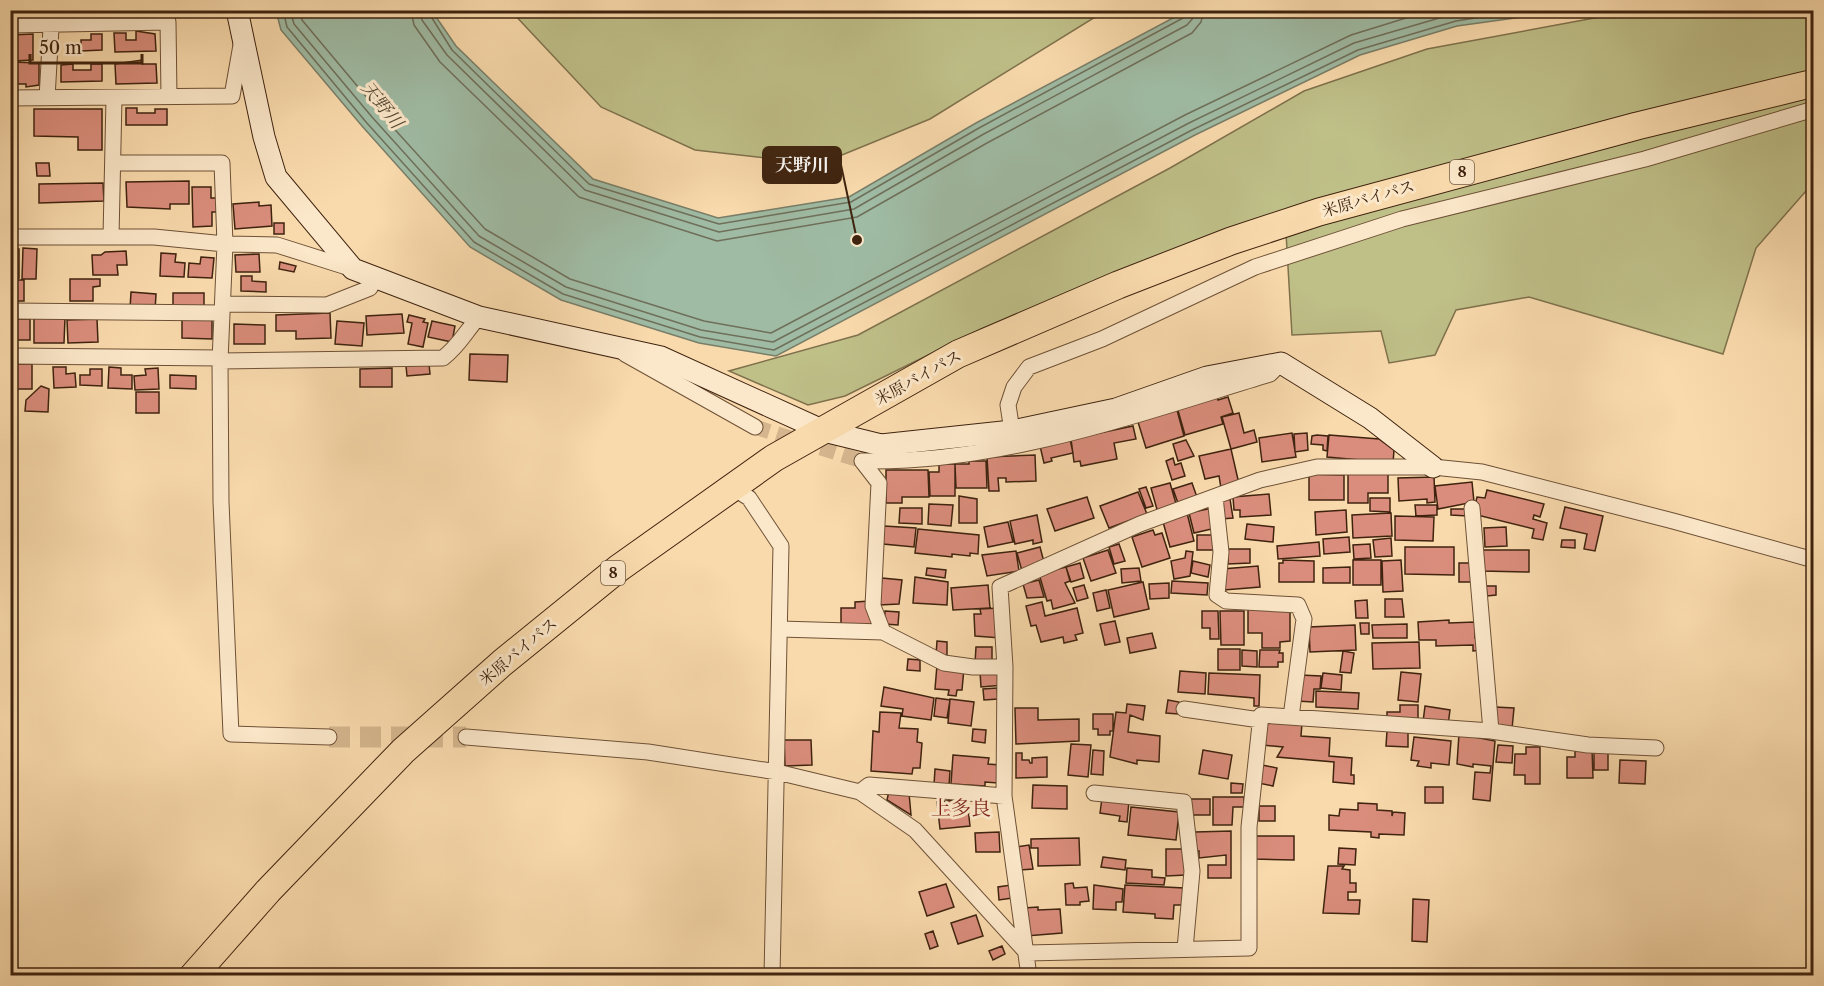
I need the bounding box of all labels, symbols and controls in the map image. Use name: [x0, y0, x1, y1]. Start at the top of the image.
scale bar: [30, 27, 142, 65]
text: 50 m: [39, 37, 82, 59]
water label: 天野川: [356, 77, 409, 134]
callout: 天野川: [763, 147, 841, 183]
text: 天野川: [775, 154, 829, 176]
road number: 8: [1450, 160, 1474, 184]
street label: 米原バイパス: [1319, 175, 1417, 221]
street label: 米原バイパス: [871, 345, 965, 409]
road number: 8: [601, 561, 625, 585]
street label: 米原バイパス: [475, 613, 561, 689]
district label: 上多良: [931, 796, 991, 820]

